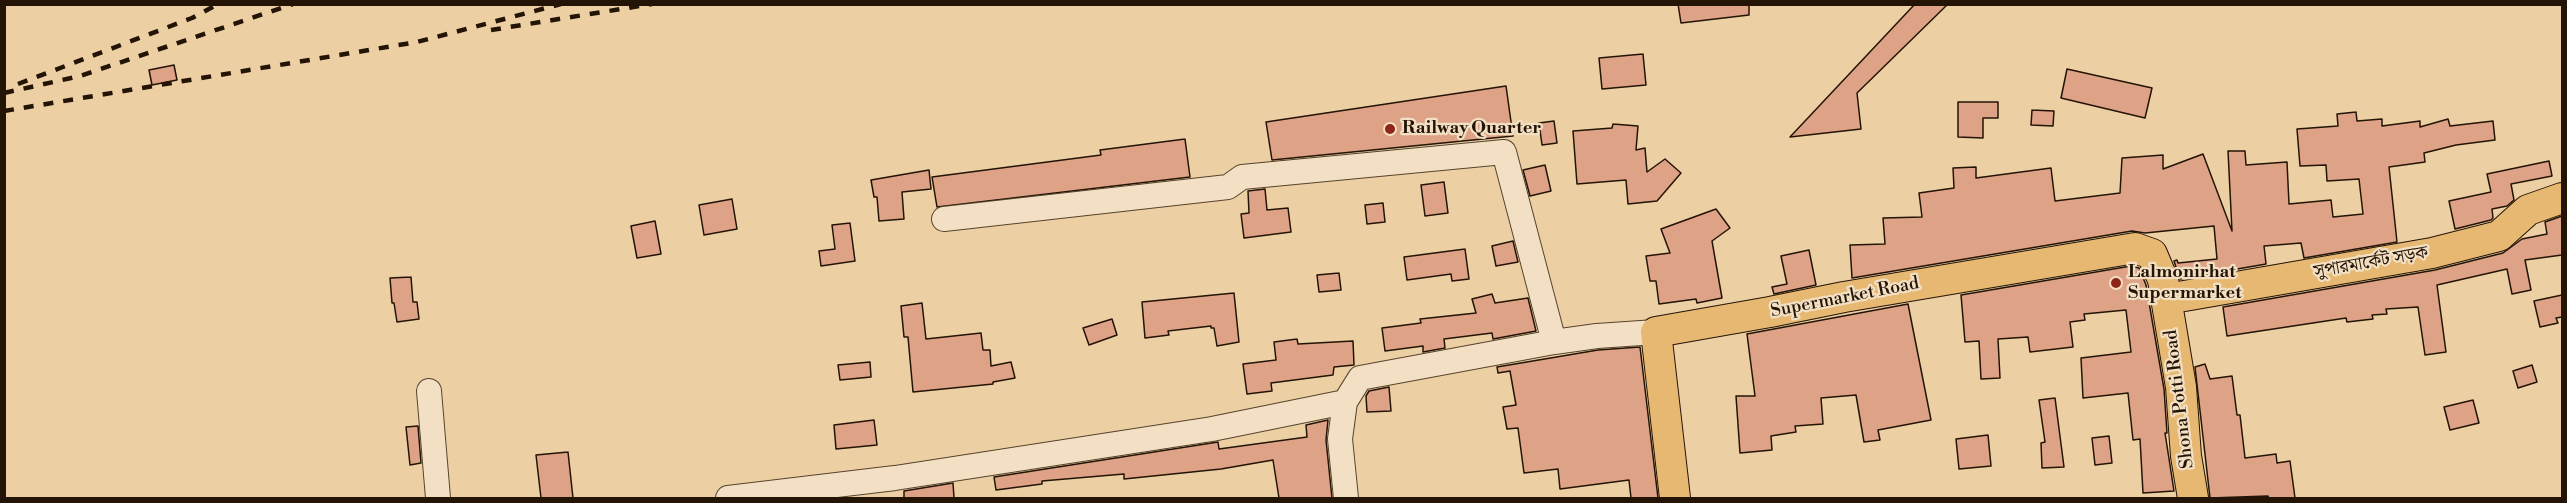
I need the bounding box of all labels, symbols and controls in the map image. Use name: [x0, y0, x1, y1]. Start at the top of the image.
place label: Railway Quarter: [1402, 118, 1541, 140]
marker: Railway Quarter: [1383, 122, 1397, 136]
street label: সুপারমার্কেট সড়ক: [2312, 242, 2430, 284]
place label: Lalmonirhat Supermarket: [2128, 262, 2242, 304]
street label: Supermarket Road: [1769, 273, 1921, 323]
marker: Lalmonirhat Supermarket: [2109, 276, 2123, 290]
street label: Shona Potti Road: [2161, 328, 2199, 470]

